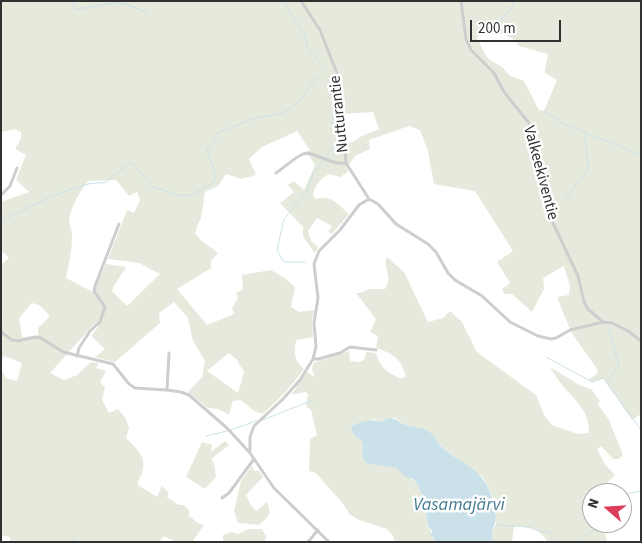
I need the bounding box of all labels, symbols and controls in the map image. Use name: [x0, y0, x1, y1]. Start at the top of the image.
scale bar: [472, 10, 563, 42]
text: 200 m: [478, 18, 516, 39]
street label: Nutturantie: [326, 74, 354, 154]
street label: Valkeekiventie: [518, 124, 562, 222]
north arrow: [582, 483, 632, 533]
water label: Vasamajärvi: [413, 495, 505, 517]
text: N: [583, 496, 605, 511]

